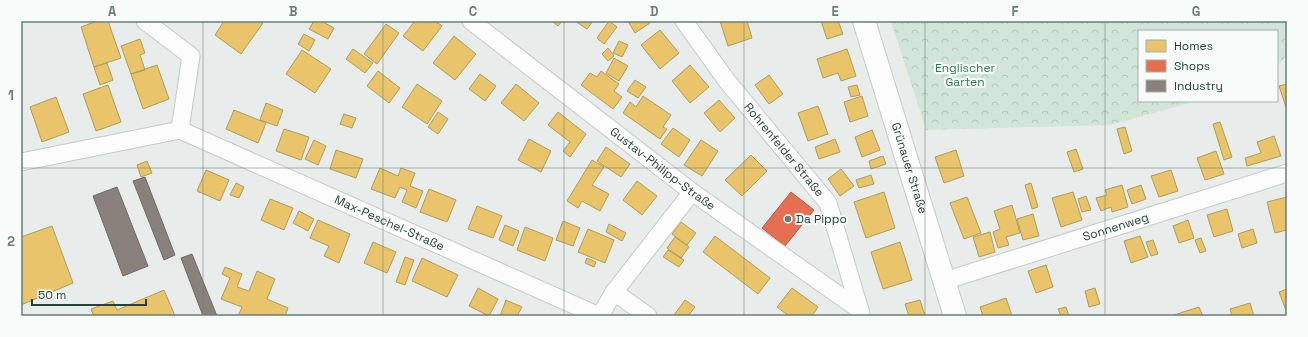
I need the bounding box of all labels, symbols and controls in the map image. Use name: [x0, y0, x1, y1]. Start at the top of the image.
text: A: [108, 3, 117, 20]
text: B: [289, 3, 298, 20]
text: C: [469, 3, 477, 20]
text: D: [650, 3, 659, 20]
text: E: [831, 3, 839, 20]
text: F: [1012, 3, 1019, 20]
text: G: [1192, 3, 1200, 20]
legend: [1138, 30, 1278, 102]
text: Homes: [1174, 38, 1213, 54]
text: Shops: [1174, 58, 1210, 74]
park label: Englischer Garten: [935, 60, 996, 90]
text: Industry: [1174, 78, 1223, 94]
text: 1: [8, 87, 14, 104]
street label: Rohrenfelder Straße: [740, 99, 827, 200]
street label: Grünauer Straße: [888, 121, 931, 216]
street label: Gustav-Philipp-Straße: [607, 123, 719, 214]
street label: Max-Peschel-Straße: [332, 192, 447, 254]
street label: Sonnenweg: [1081, 209, 1151, 245]
place label: Da Pippo: [796, 211, 847, 227]
marker: Da Pippo: [783, 214, 793, 224]
text: 2: [7, 233, 15, 250]
scale bar: [32, 281, 146, 307]
text: 50 m: [38, 287, 66, 303]

